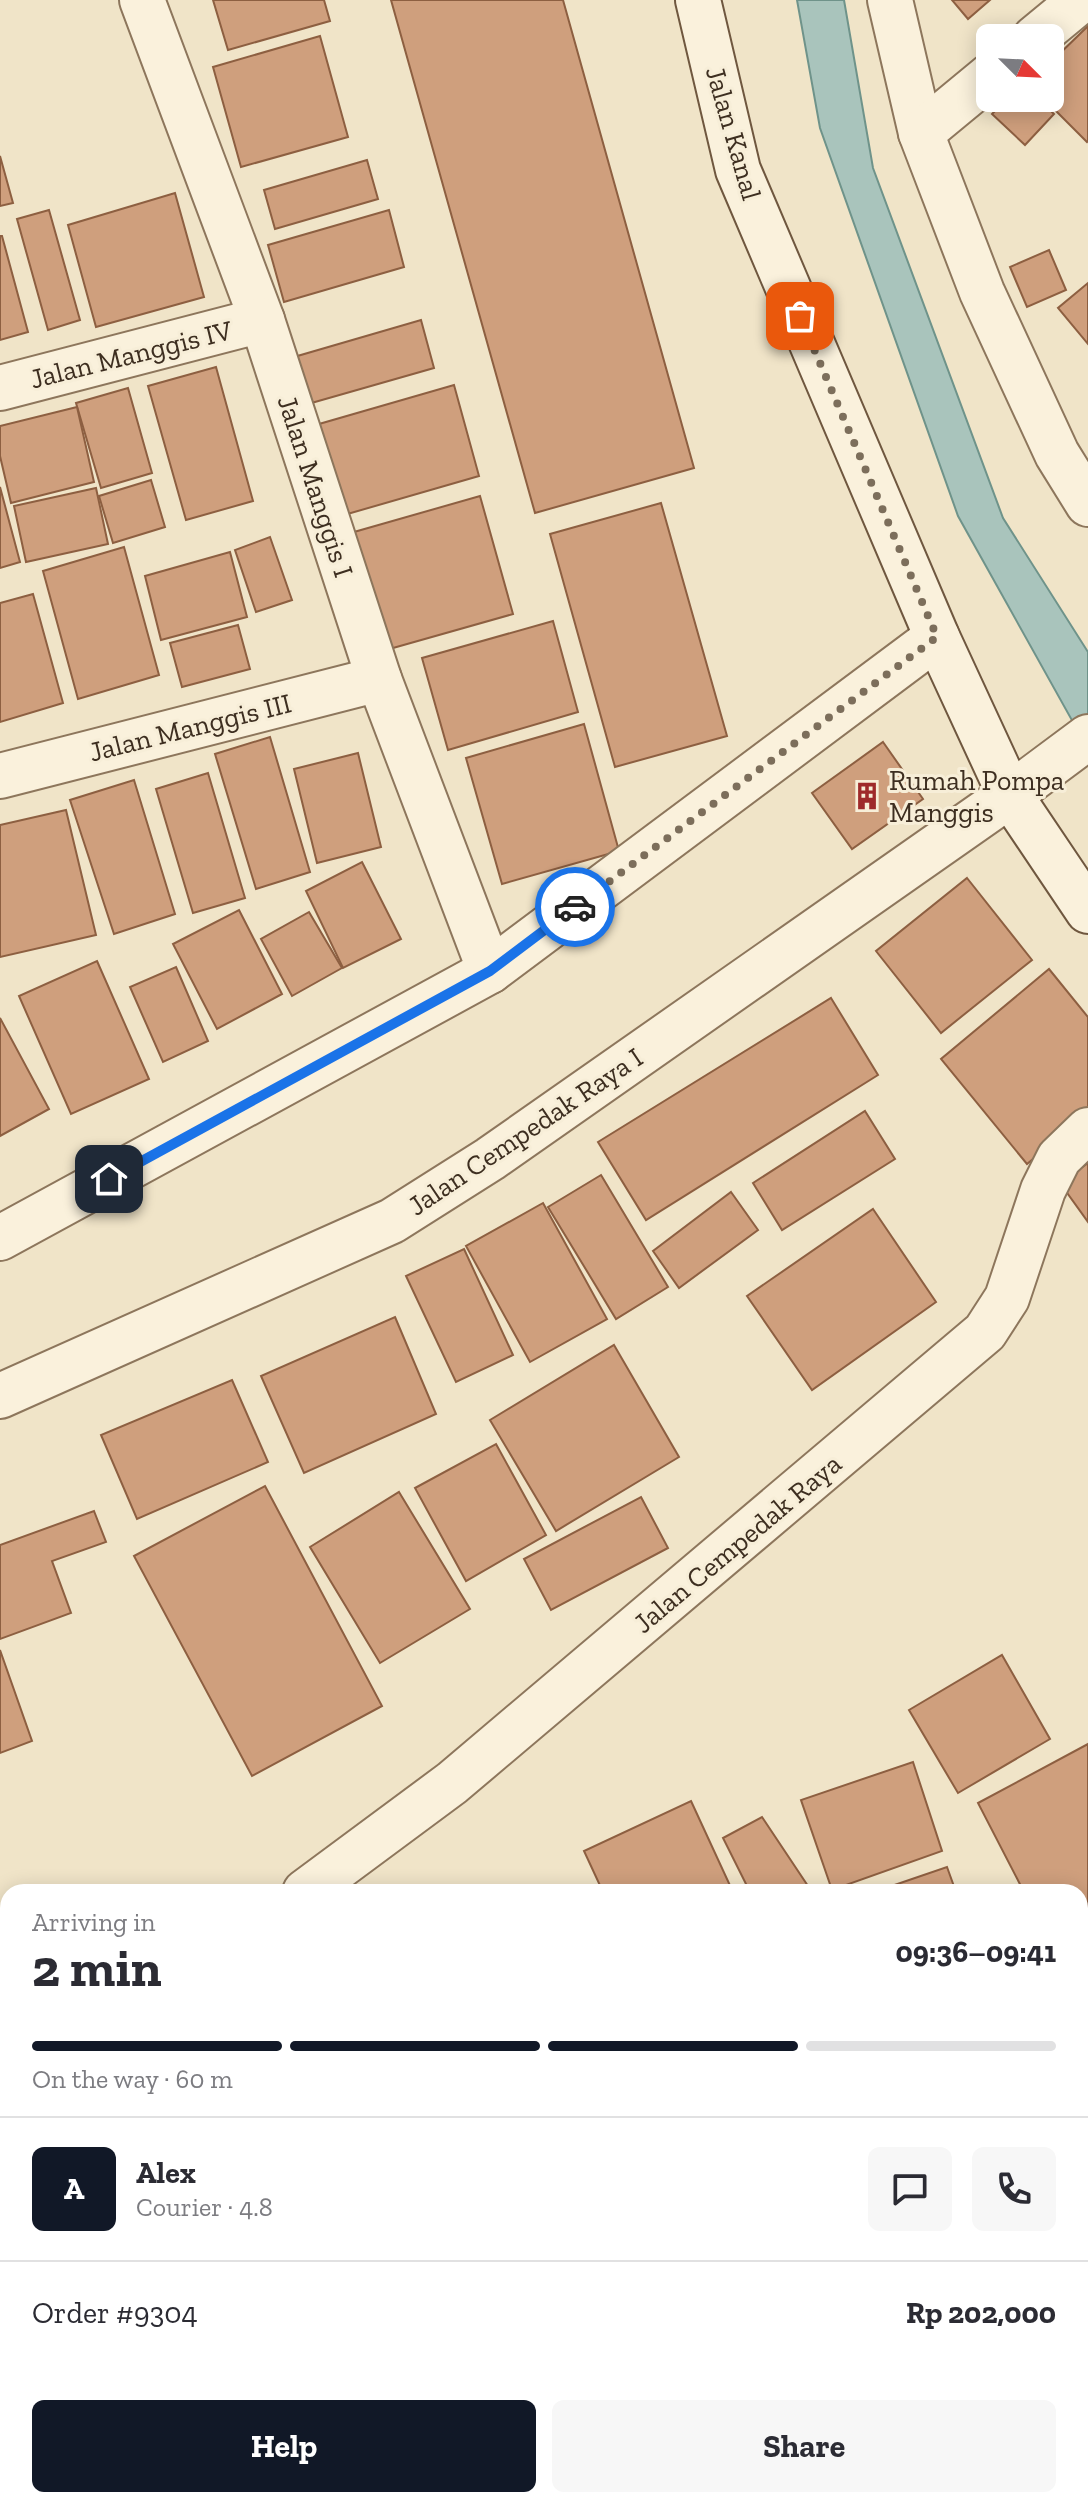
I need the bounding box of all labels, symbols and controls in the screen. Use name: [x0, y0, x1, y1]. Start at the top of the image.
north arrow: [976, 24, 1064, 112]
map controls: [976, 24, 1064, 112]
street label: Jalan Kanal: [699, 63, 768, 204]
pin: [766, 282, 834, 350]
icon: bag: [778, 294, 822, 338]
street label: Jalan Manggis IV: [27, 313, 236, 396]
street label: Jalan Manggis I: [271, 391, 360, 581]
street label: Jalan Manggis III: [86, 686, 295, 769]
place label: Rumah Pompa Manggis: [889, 764, 1065, 829]
building icon: Rumah Pompa Manggis: [852, 781, 882, 811]
courier: [535, 867, 615, 947]
icon: car: [553, 885, 597, 929]
street label: Jalan Cempedak Raya I: [402, 1041, 649, 1222]
pin: [75, 1145, 143, 1213]
icon: home: [87, 1157, 131, 1201]
street label: Jalan Cempedak Raya: [627, 1447, 848, 1640]
text: Arriving in: [32, 1906, 155, 1938]
text: 09:36–09:41: [895, 1934, 1056, 1970]
text: 2 min: [32, 1937, 162, 1999]
text: On the way · 60 m: [32, 2063, 233, 2095]
button: chat: [868, 2147, 952, 2231]
button: phone: [972, 2147, 1056, 2231]
text: Alex: [136, 2155, 196, 2191]
text: A: [64, 2171, 84, 2207]
text: Courier · 4.8: [136, 2191, 273, 2223]
text: Order #9304: [32, 2295, 198, 2331]
text: Rp 202,000: [906, 2295, 1056, 2331]
button: Help: [32, 2400, 536, 2492]
button: Share: [552, 2400, 1056, 2492]

